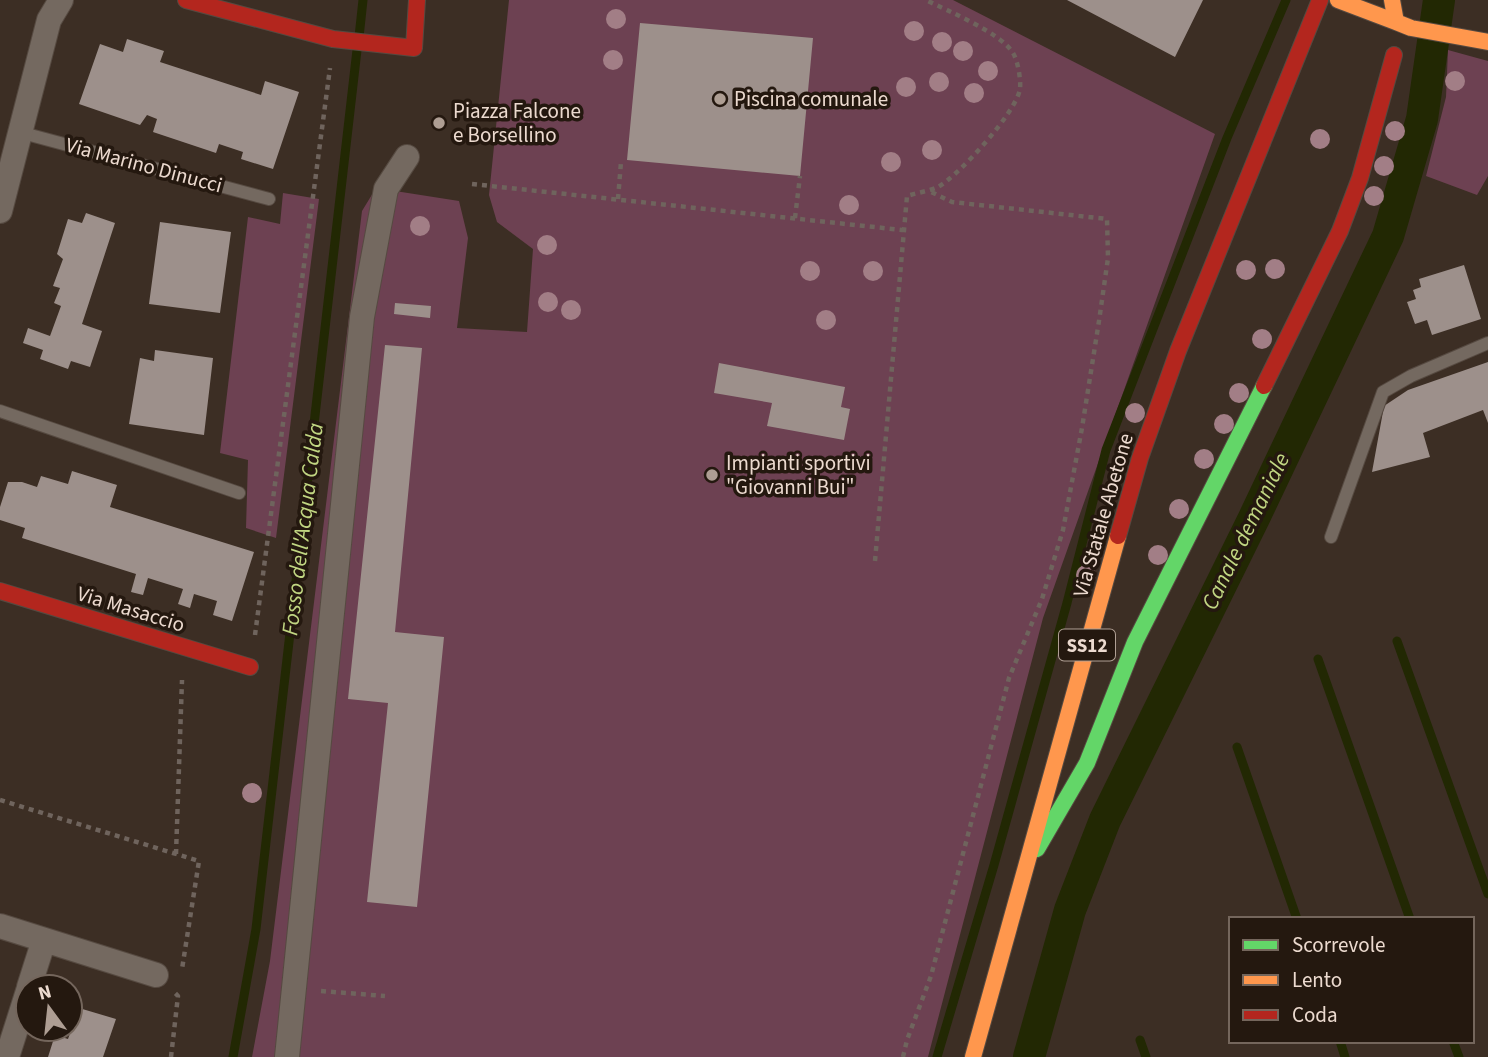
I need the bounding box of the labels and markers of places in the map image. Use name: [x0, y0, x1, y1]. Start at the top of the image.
place label: Piscina comunale: [734, 84, 888, 114]
marker: Piscina comunale: [712, 91, 728, 107]
place label: Piazza Falcone e Borsellino: [453, 96, 581, 150]
marker: Piazza Falcone e Borsellino: [431, 115, 447, 131]
place label: Impianti sportivi "Giovanni Bui": [726, 448, 871, 502]
marker: Impianti sportivi "Giovanni Bui": [704, 467, 720, 483]

